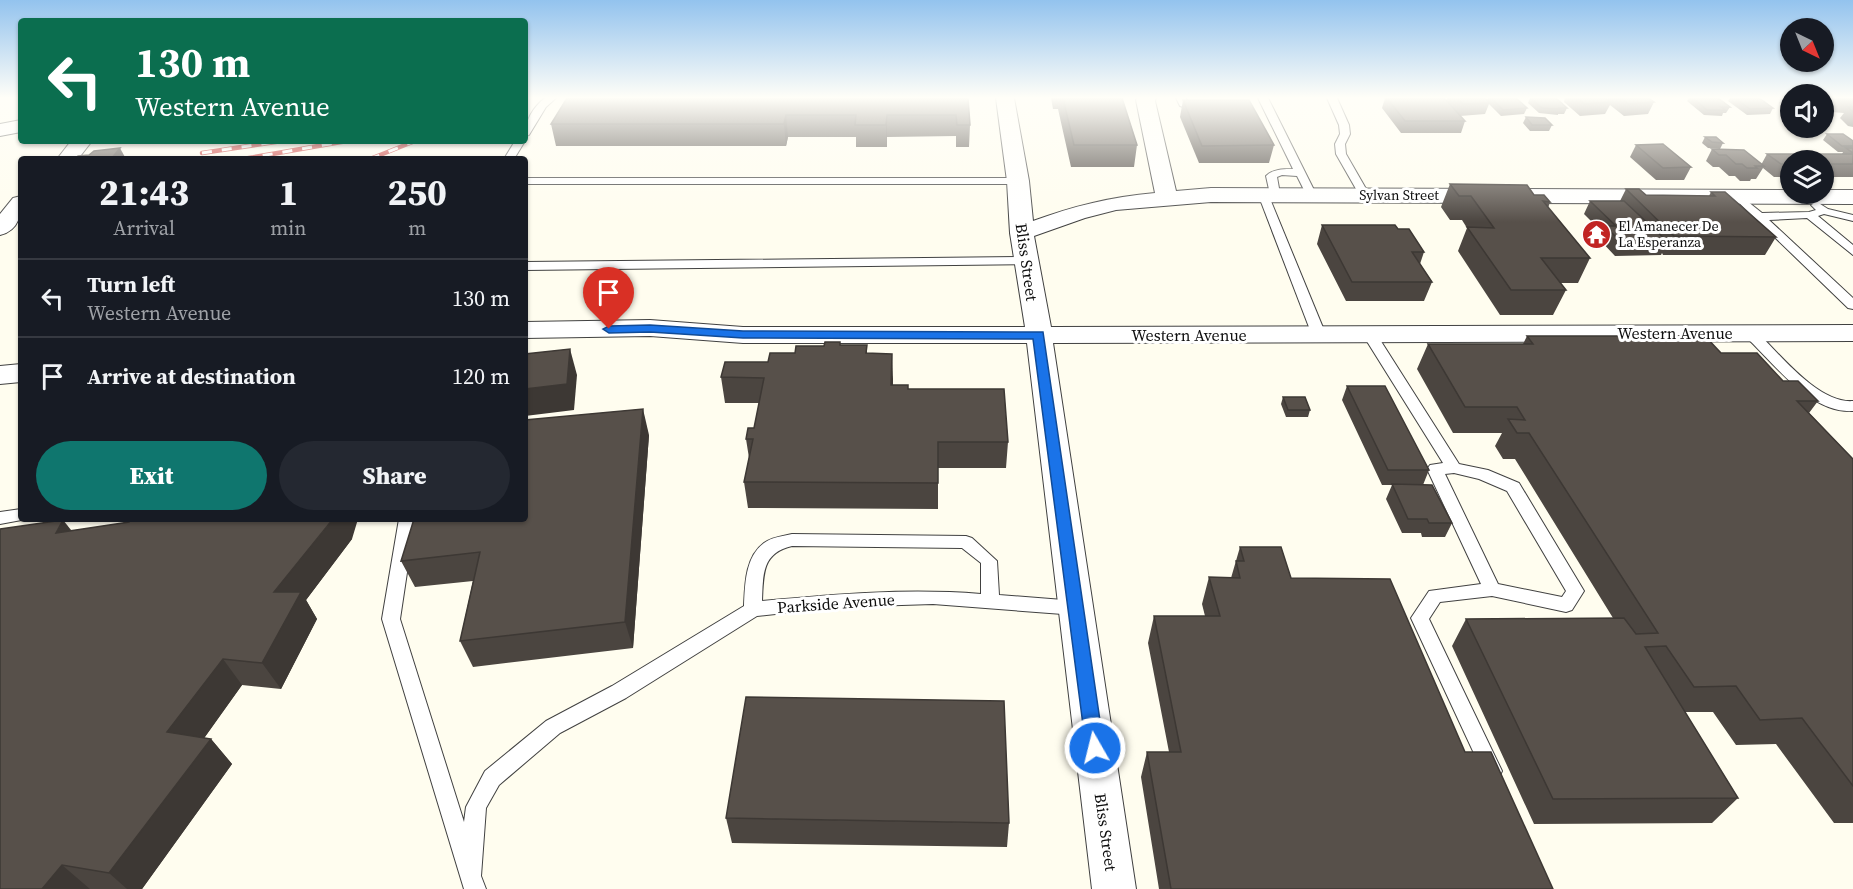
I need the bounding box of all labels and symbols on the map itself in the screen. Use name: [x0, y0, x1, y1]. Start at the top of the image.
north arrow: [1780, 18, 1834, 72]
street label: Sylvan Street: [1359, 185, 1439, 205]
place label: El Amanecer De La Esperanza: [1618, 216, 1719, 252]
temple icon: El Amanecer De La Esperanza: [1581, 218, 1613, 250]
street label: Bliss Street: [1011, 222, 1043, 303]
pin: [583, 267, 634, 329]
street label: Western Avenue: [1617, 322, 1733, 344]
street label: Western Avenue: [1131, 324, 1247, 346]
street label: Parkside Avenue: [776, 588, 896, 618]
position arrow: [1063, 716, 1127, 780]
street label: Bliss Street: [1090, 792, 1122, 873]

